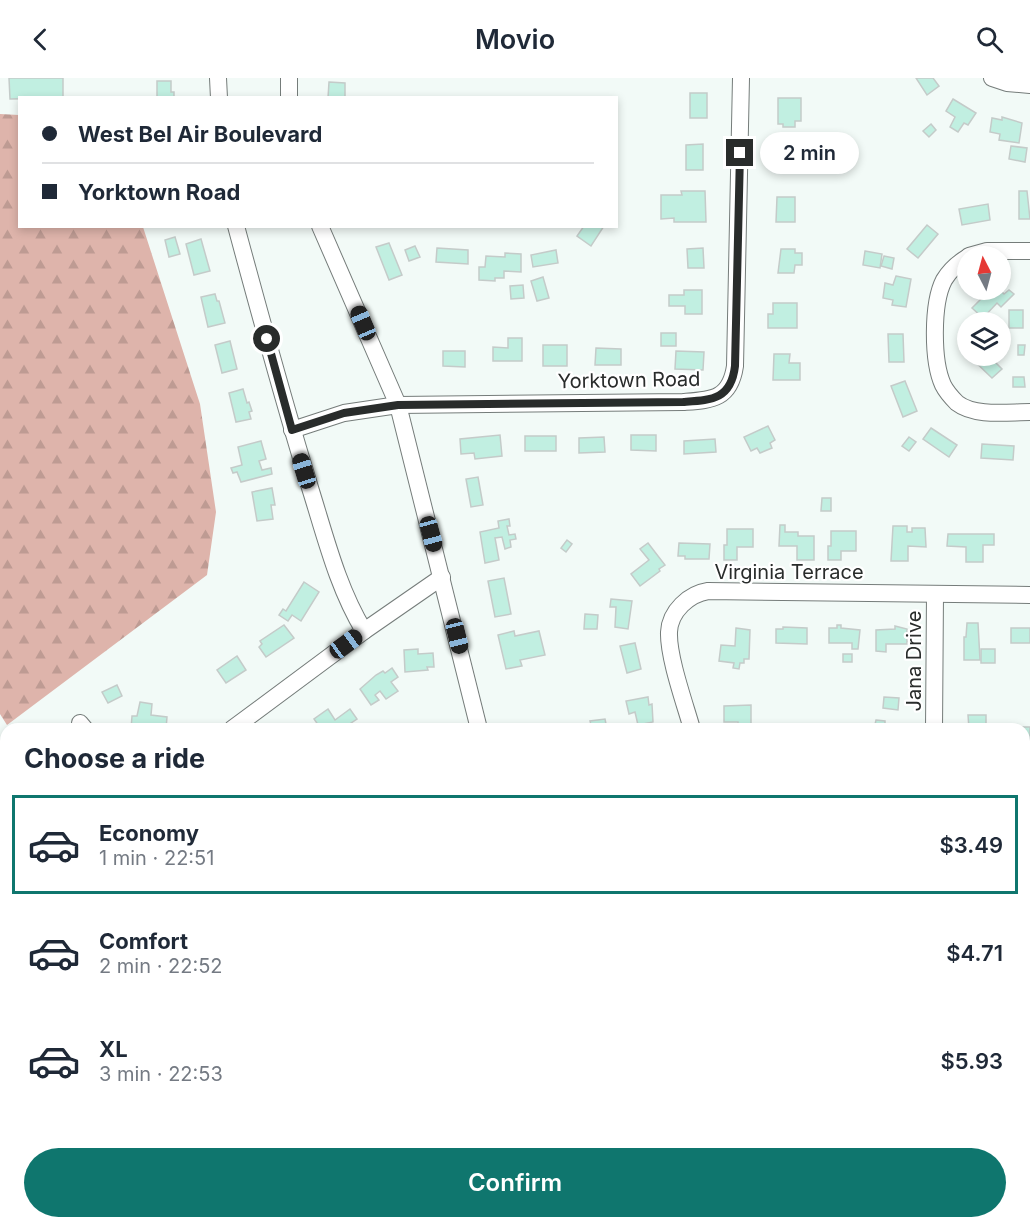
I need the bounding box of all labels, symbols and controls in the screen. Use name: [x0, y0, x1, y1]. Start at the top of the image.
icon: back: [24, 23, 57, 56]
text: Movio: [475, 23, 555, 56]
icon: search: [973, 23, 1006, 56]
text: West Bel Air Boulevard: [78, 121, 322, 147]
callout: 2 min: [761, 132, 860, 174]
route end: [726, 139, 753, 166]
text: 2 min: [783, 141, 836, 165]
text: Yorktown Road: [78, 179, 240, 205]
north arrow: [957, 246, 1011, 300]
map controls: [957, 246, 1011, 366]
car: [348, 303, 378, 343]
button: layers: [957, 312, 1011, 366]
route start: [253, 325, 280, 352]
street label: Yorktown Road: [557, 367, 701, 393]
car: [290, 451, 318, 491]
car: [418, 514, 444, 554]
street label: Virginia Terrace: [714, 560, 864, 584]
street label: Jana Drive: [902, 611, 926, 711]
car: [444, 616, 470, 656]
car: [326, 626, 366, 662]
text: Choose a ride: [24, 742, 205, 775]
icon: car: [27, 818, 81, 872]
text: Economy: [99, 820, 199, 846]
text: $3.49: [939, 832, 1003, 858]
text: 1 min · 22:51: [99, 846, 214, 870]
icon: car: [27, 926, 81, 980]
text: Comfort: [99, 928, 188, 954]
text: $4.71: [946, 940, 1003, 966]
text: 2 min · 22:52: [99, 954, 223, 978]
icon: car: [27, 1034, 81, 1088]
text: XL: [99, 1036, 128, 1062]
text: $5.93: [941, 1048, 1003, 1074]
text: 3 min · 22:53: [99, 1062, 223, 1086]
button: Confirm: [24, 1148, 1006, 1217]

